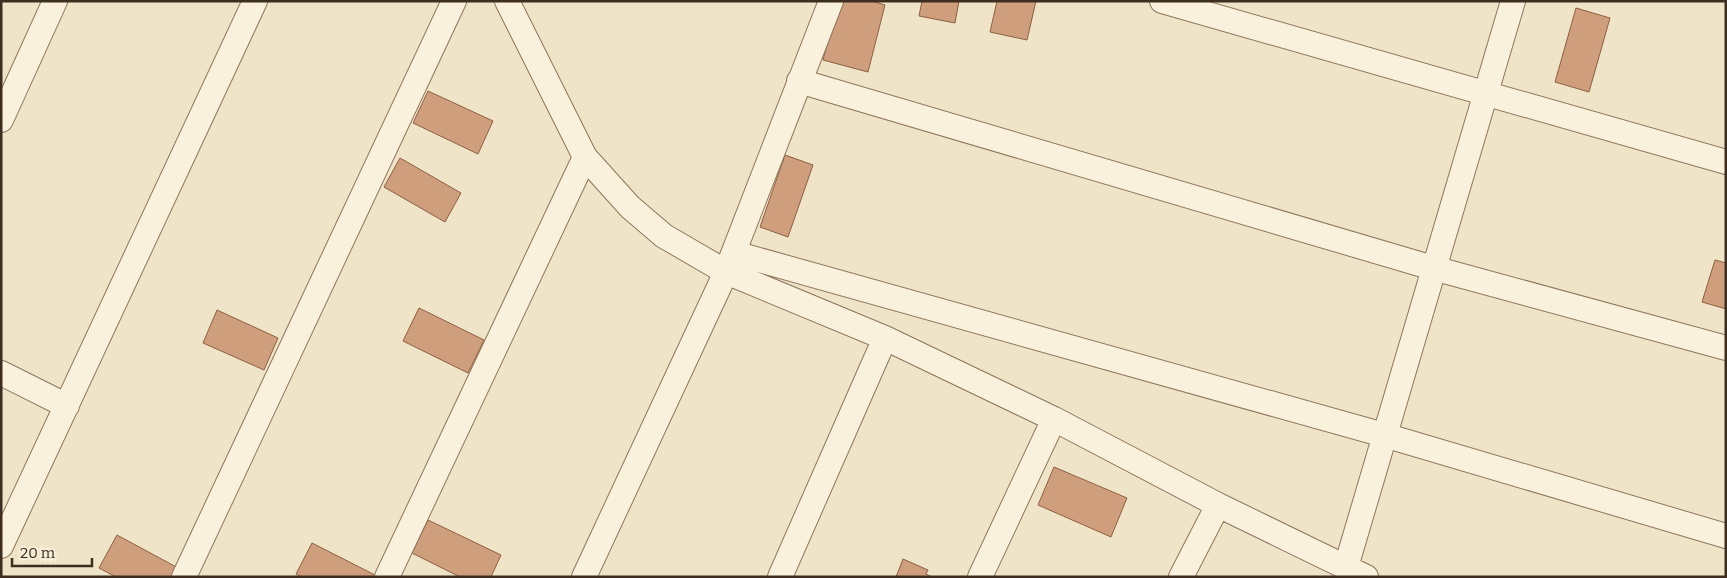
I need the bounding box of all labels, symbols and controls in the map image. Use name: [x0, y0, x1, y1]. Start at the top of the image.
scale bar: [12, 536, 92, 568]
text: 20 m: [20, 544, 56, 562]

